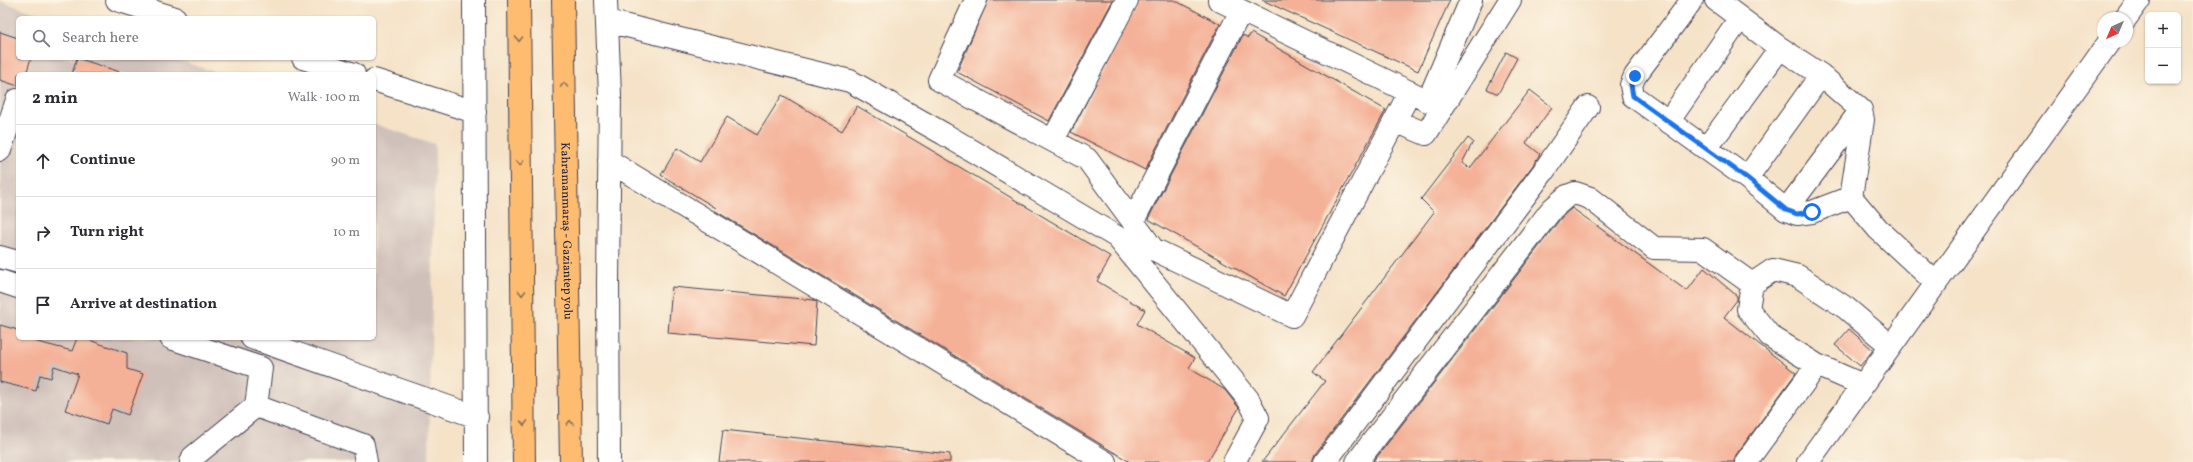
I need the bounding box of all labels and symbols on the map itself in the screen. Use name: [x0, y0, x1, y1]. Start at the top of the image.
north arrow: [2097, 12, 2133, 48]
one-way arrow: [515, 36, 523, 42]
route end: [1626, 67, 1644, 85]
one-way arrow: [560, 82, 569, 88]
street label: Kahramanmaraş - Gaziantep yolu: [556, 142, 576, 320]
one-way arrow: [516, 160, 524, 166]
route start: [1803, 203, 1821, 221]
one-way arrow: [518, 290, 526, 296]
one-way arrow: [520, 420, 528, 426]
one-way arrow: [566, 420, 574, 426]

